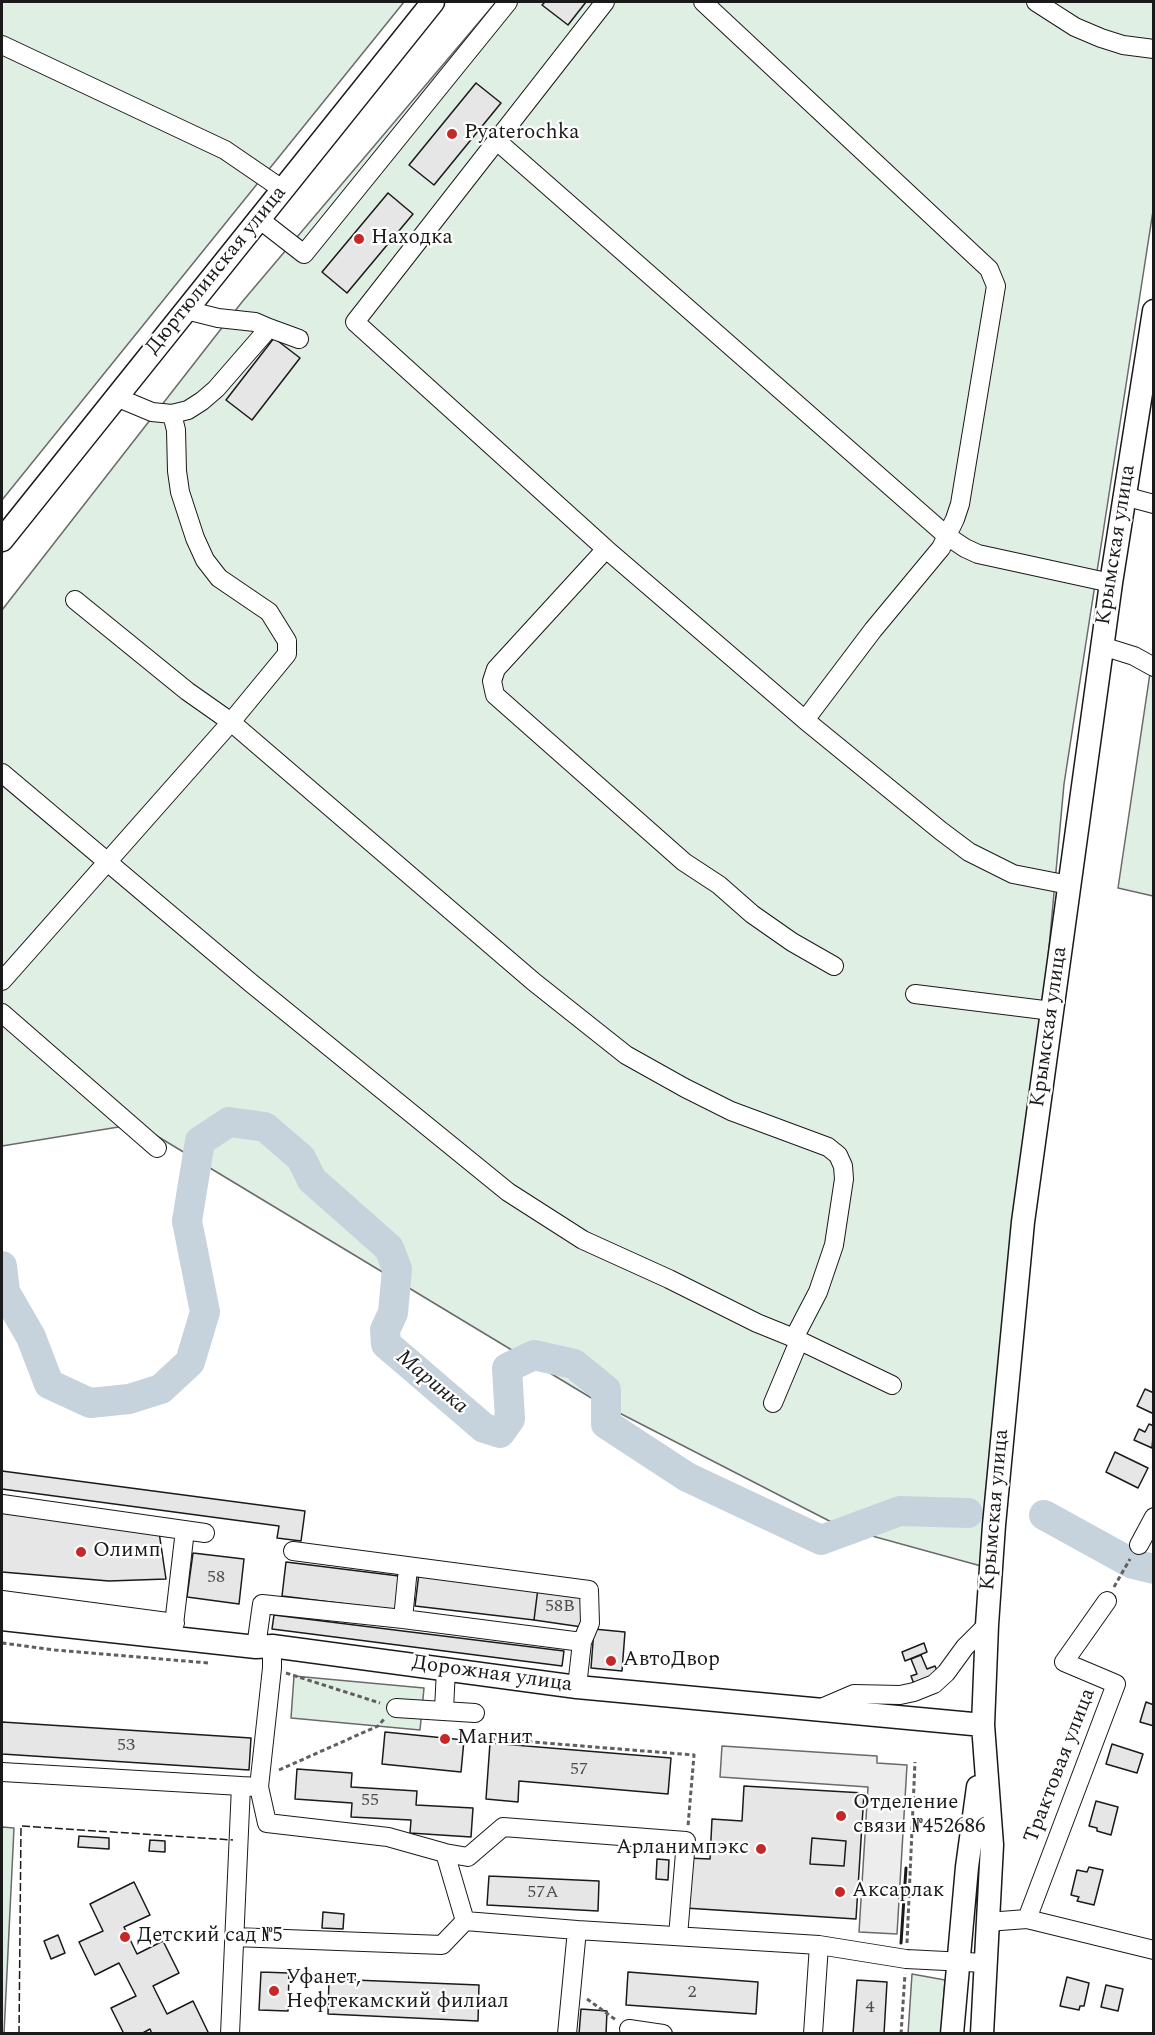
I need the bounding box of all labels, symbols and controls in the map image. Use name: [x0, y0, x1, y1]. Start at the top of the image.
place label: Pyaterochka: [464, 121, 579, 147]
marker: Pyaterochka: [445, 127, 459, 141]
street label: Дюртюлинская улица: [141, 182, 293, 360]
place label: Находка: [371, 226, 453, 252]
marker: Находка: [352, 232, 366, 246]
street label: Крымская улица: [1092, 463, 1142, 627]
street label: Крымская улица: [1026, 945, 1074, 1109]
water label: Маринка: [389, 1345, 473, 1421]
street label: Крымская улица: [976, 1428, 1016, 1592]
place label: Олимп: [93, 1539, 161, 1565]
marker: Олимп: [74, 1545, 88, 1559]
house number: 58: [207, 1567, 225, 1589]
house number: 58В: [545, 1596, 575, 1618]
place label: АвтоДвор: [623, 1648, 720, 1674]
street label: Дорожная улица: [410, 1651, 574, 1699]
marker: АвтоДвор: [604, 1654, 618, 1668]
street label: Трактовая улица: [1020, 1685, 1102, 1847]
place label: Магнит: [457, 1726, 532, 1752]
marker: Магнит: [438, 1732, 452, 1746]
house number: 53: [117, 1735, 135, 1757]
house number: 57: [570, 1759, 588, 1781]
house number: 55: [361, 1790, 379, 1812]
place label: Отделение связи №452686: [853, 1791, 985, 1841]
marker: Отделение связи №452686: [834, 1809, 848, 1823]
place label: Арланимпэкс: [616, 1836, 749, 1862]
marker: Арланимпэкс: [754, 1842, 768, 1856]
place label: Аксарлак: [852, 1879, 945, 1905]
house number: 57А: [527, 1882, 559, 1904]
marker: Аксарлак: [833, 1885, 847, 1899]
place label: Детский сад №5: [137, 1924, 283, 1950]
marker: Детский сад №5: [118, 1930, 132, 1944]
place label: Уфанет, Нефтекамский филиал: [286, 1966, 509, 2016]
house number: 2: [688, 1982, 696, 2004]
marker: Уфанет, Нефтекамский филиал: [267, 1984, 281, 1998]
house number: 4: [866, 1997, 874, 2019]

